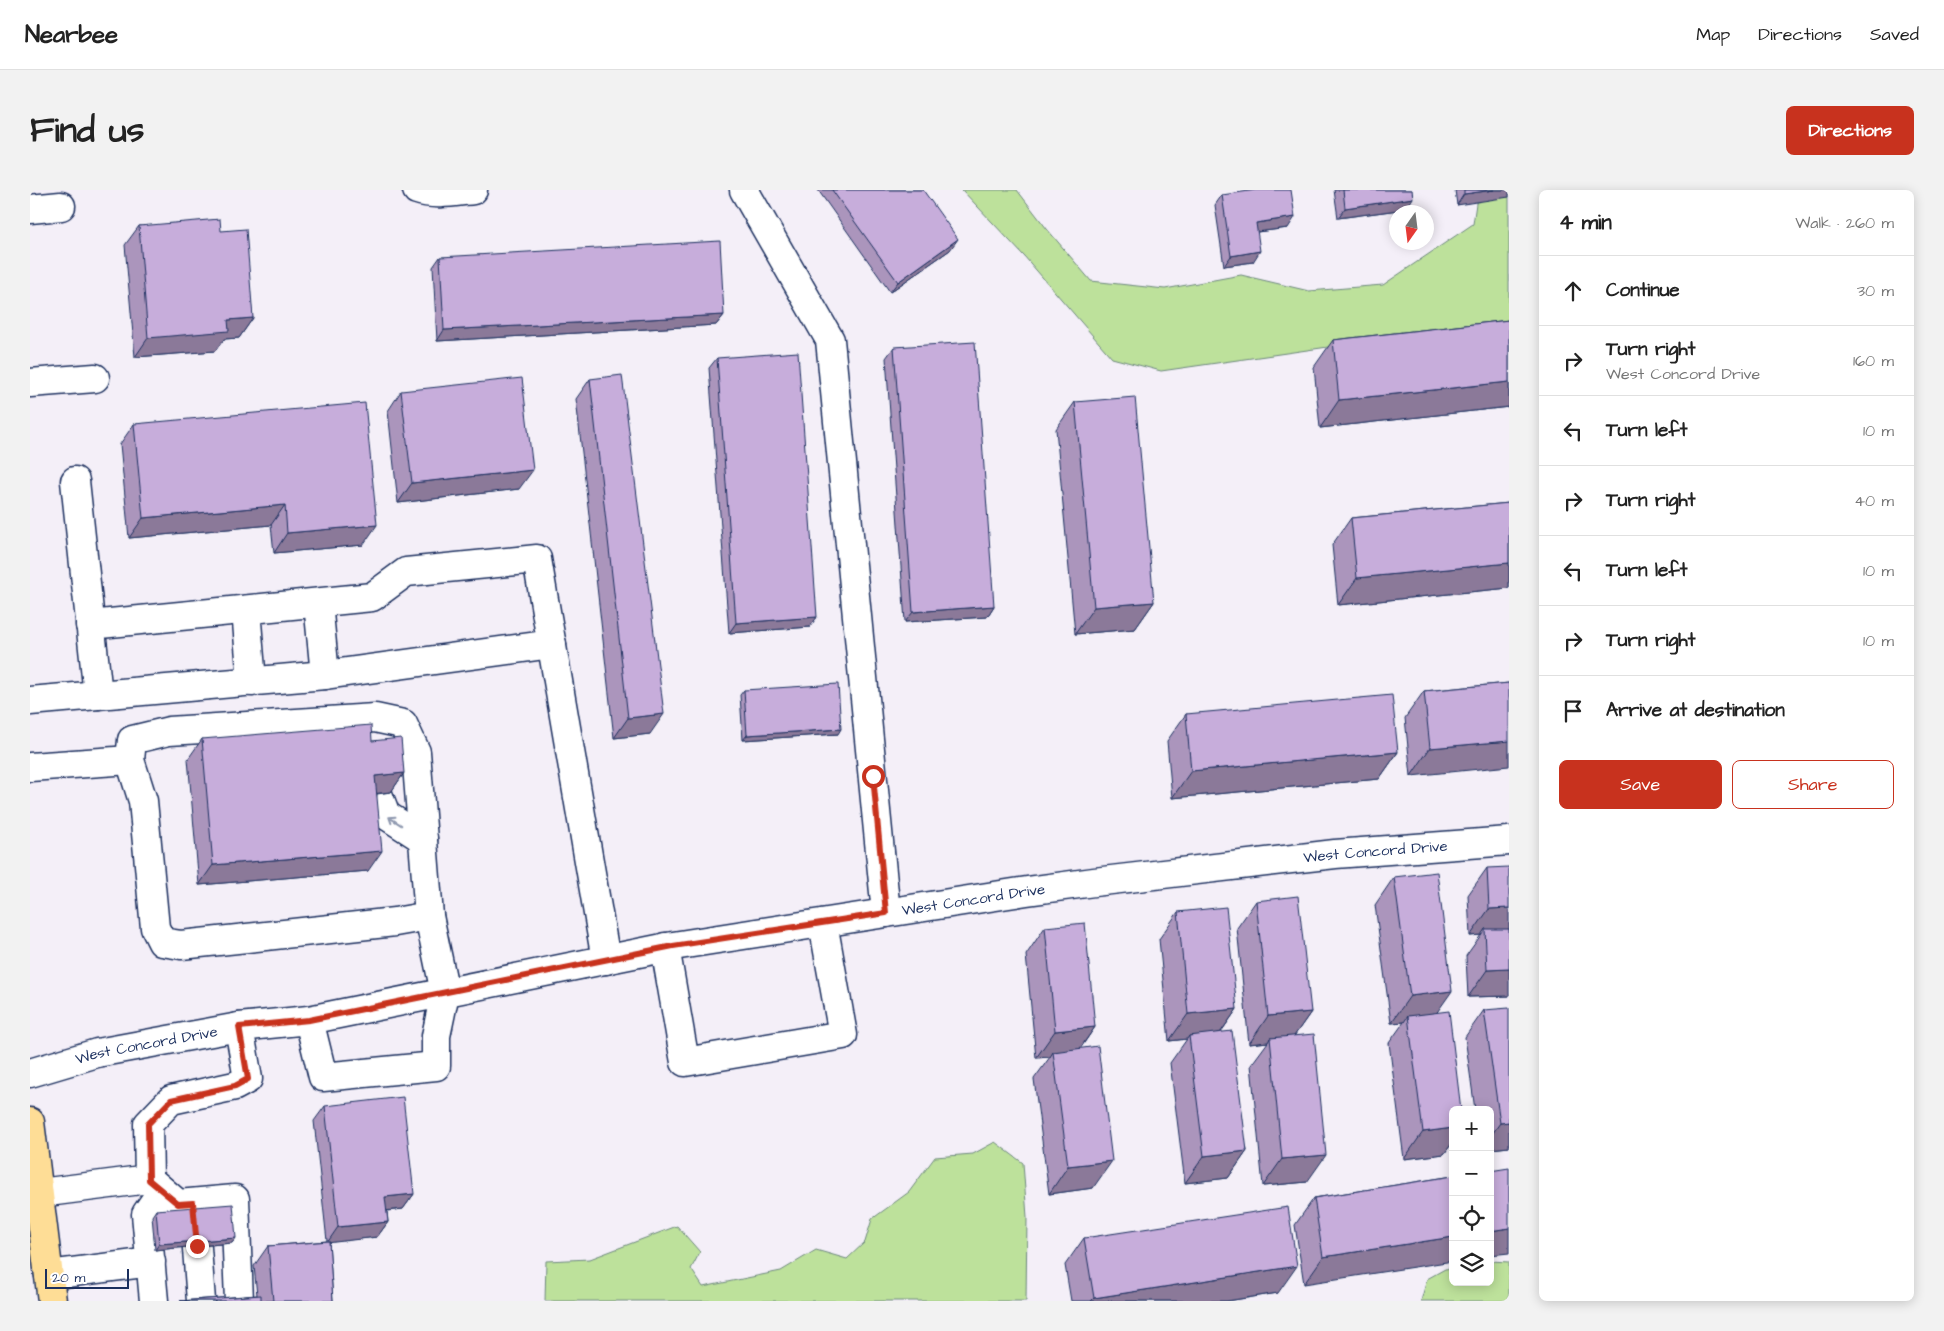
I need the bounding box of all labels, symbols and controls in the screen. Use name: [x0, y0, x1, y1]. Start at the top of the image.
text: Nearbee: [25, 18, 118, 52]
text: Map: [1696, 22, 1730, 47]
text: Directions: [1758, 22, 1842, 47]
text: Saved: [1870, 22, 1919, 47]
text: Find us: [30, 106, 144, 155]
button: Directions: [1786, 106, 1914, 155]
north arrow: [1389, 205, 1434, 250]
text: 4 min: [1559, 208, 1612, 237]
text: Walk · 260 m: [1795, 212, 1894, 234]
icon: ahead: [1559, 277, 1587, 305]
text: Continue: [1606, 277, 1680, 304]
text: 30 m: [1857, 280, 1894, 302]
text: Turn right: [1606, 336, 1695, 363]
icon: right: [1559, 347, 1587, 375]
text: 160 m: [1853, 350, 1894, 372]
text: West Concord Drive: [1606, 363, 1760, 385]
icon: left: [1559, 417, 1587, 445]
text: Turn left: [1606, 417, 1687, 444]
text: 10 m: [1863, 420, 1894, 442]
icon: right: [1559, 487, 1587, 515]
text: Turn right: [1606, 487, 1695, 514]
text: 40 m: [1854, 490, 1894, 512]
icon: left: [1559, 557, 1587, 585]
text: Turn left: [1606, 557, 1687, 584]
text: 10 m: [1863, 560, 1894, 582]
icon: right: [1559, 627, 1587, 655]
text: Turn right: [1606, 627, 1695, 654]
text: 10 m: [1863, 630, 1894, 652]
icon: arrive: [1559, 697, 1587, 725]
text: Arrive at destination: [1606, 697, 1785, 724]
button: Save: [1559, 760, 1722, 809]
button: Share: [1732, 760, 1894, 809]
route start: [862, 765, 885, 788]
one-way arrow: [388, 815, 402, 826]
street label: West Concord Drive: [1302, 836, 1448, 869]
street label: West Concord Drive: [900, 879, 1046, 921]
street label: West Concord Drive: [73, 1021, 219, 1070]
map controls: [1449, 1106, 1494, 1286]
button: +: [1449, 1106, 1494, 1151]
button: −: [1449, 1151, 1494, 1196]
button: locate: [1449, 1196, 1494, 1241]
route end: [186, 1235, 209, 1258]
button: layers: [1449, 1241, 1494, 1286]
scale bar: [45, 1266, 129, 1289]
text: 20 m: [52, 1268, 85, 1288]

